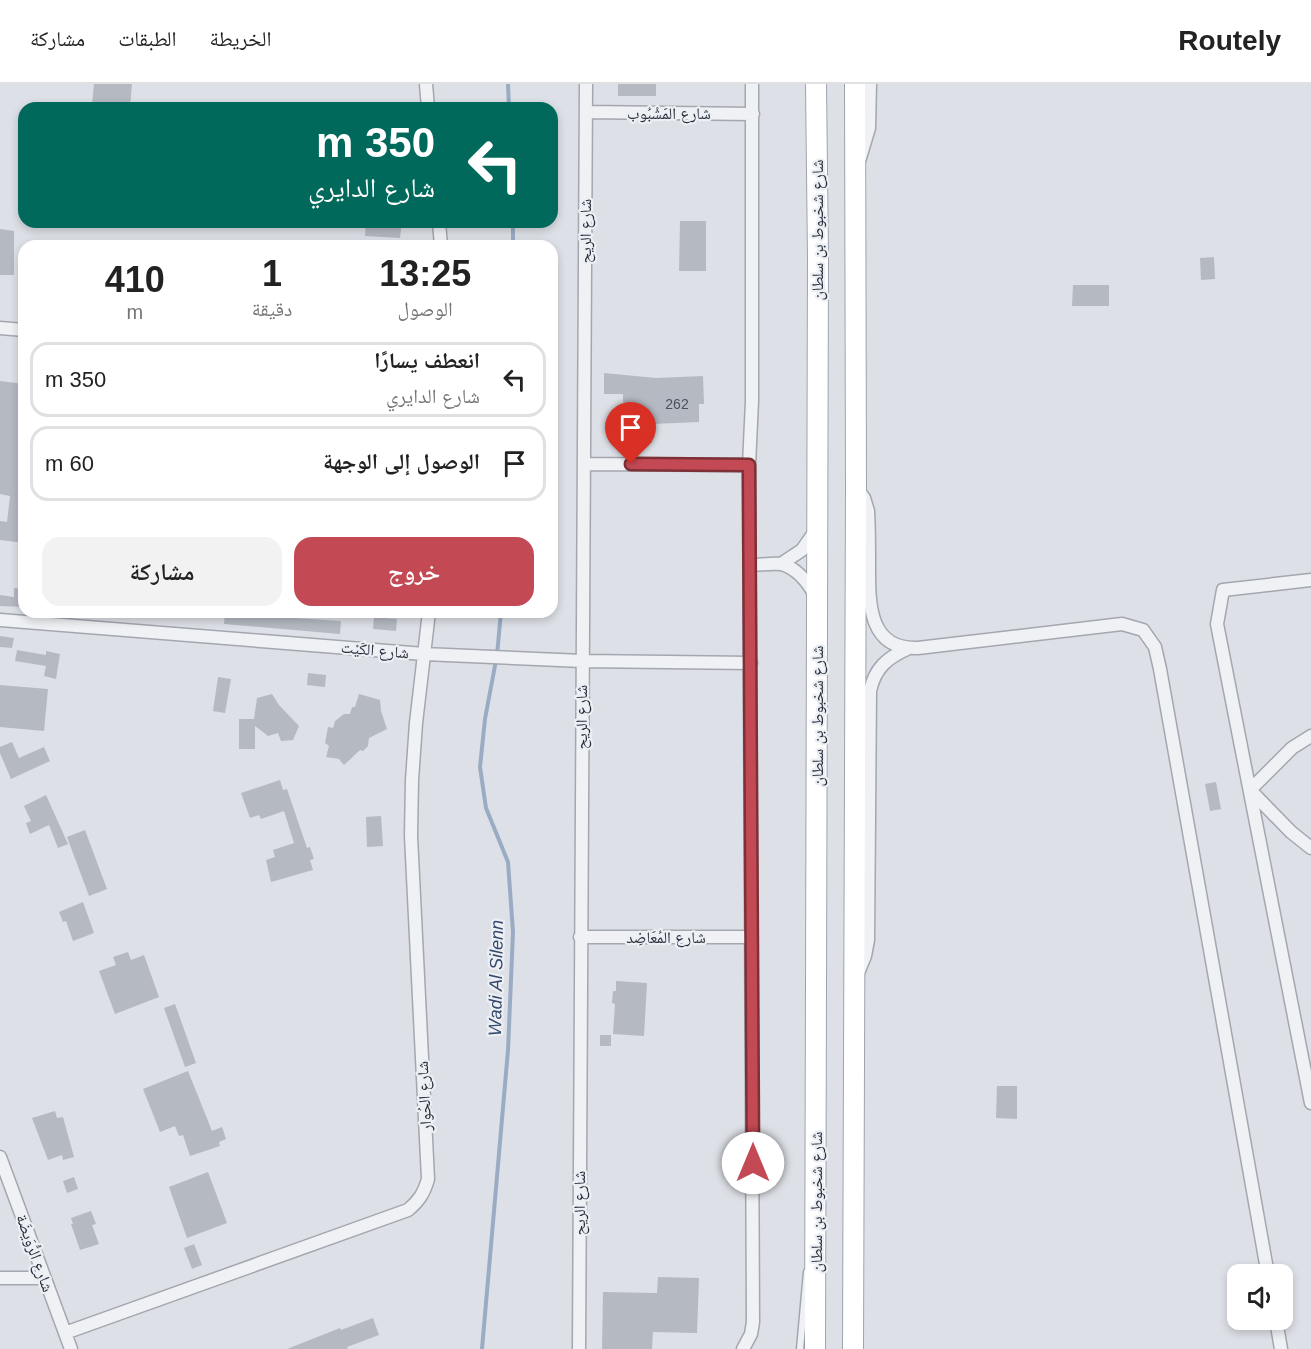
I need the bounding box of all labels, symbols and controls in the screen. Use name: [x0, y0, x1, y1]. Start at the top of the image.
text: Routely: [1178, 25, 1281, 56]
text: مشاركة: [30, 27, 85, 50]
text: الطبقات: [118, 27, 177, 50]
text: الخريطة: [210, 27, 271, 50]
street label: شارع المَشْبُوب: [627, 105, 711, 124]
text: 350 m: [316, 119, 435, 166]
icon: left: [456, 126, 534, 204]
street label: شارع شخبوط بن سلطان: [809, 159, 828, 301]
text: شارع الدايري: [308, 173, 435, 203]
street label: شارع الريح: [577, 199, 596, 263]
text: 1: [262, 253, 282, 294]
text: 13:25: [379, 253, 471, 294]
text: 410: [105, 259, 165, 300]
text: دقيقة: [252, 298, 292, 320]
text: الوصول: [398, 298, 453, 320]
text: m: [127, 301, 143, 323]
text: انعطف يسارًا: [374, 348, 480, 373]
icon: left: [498, 363, 531, 396]
text: 350 m: [45, 367, 106, 392]
text: شارع الدايري: [386, 385, 480, 407]
house number: 262: [665, 396, 689, 412]
pin: [605, 402, 656, 464]
icon: arrive: [614, 411, 647, 444]
icon: arrive: [498, 447, 531, 480]
text: الوصول إلى الوجهة: [323, 449, 480, 474]
text: 60 m: [45, 451, 94, 476]
button: مشاركة: [42, 537, 282, 606]
button: خروج: [294, 537, 534, 606]
street label: شارع الكَيْت: [340, 639, 410, 663]
street label: شارع شخبوط بن سلطان: [809, 645, 828, 787]
street label: شارع الريح: [573, 685, 592, 749]
water label: Wadi Al Silenn: [485, 920, 507, 1036]
street label: شارع المُعَاضِد: [626, 929, 706, 948]
street label: شارع الحُوار: [414, 1060, 436, 1132]
position arrow: [721, 1131, 785, 1195]
street label: شارع شخبوط بن سلطان: [808, 1131, 827, 1273]
street label: شارع الريح: [571, 1171, 590, 1235]
street label: شارع الرُّوَيضَة: [11, 1212, 58, 1295]
map controls: [1227, 1264, 1293, 1330]
button: sound: [1227, 1264, 1293, 1330]

